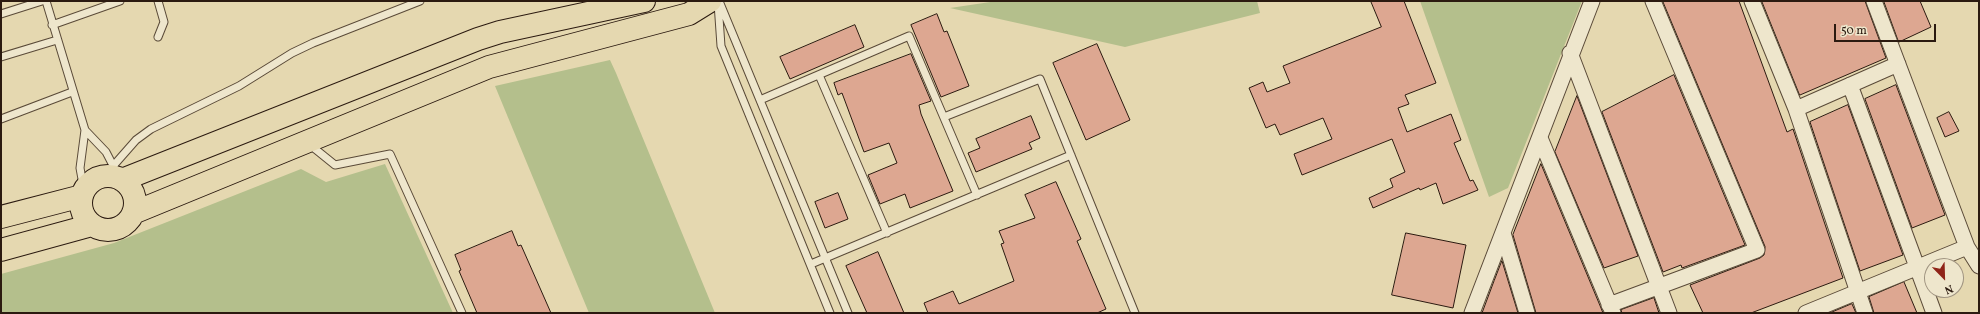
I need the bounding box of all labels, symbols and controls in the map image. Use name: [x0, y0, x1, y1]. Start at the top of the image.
scale bar: [1836, 16, 1938, 42]
text: 50 m: [1841, 23, 1867, 39]
north arrow: [1924, 258, 1964, 298]
text: N: [1942, 280, 1955, 297]

